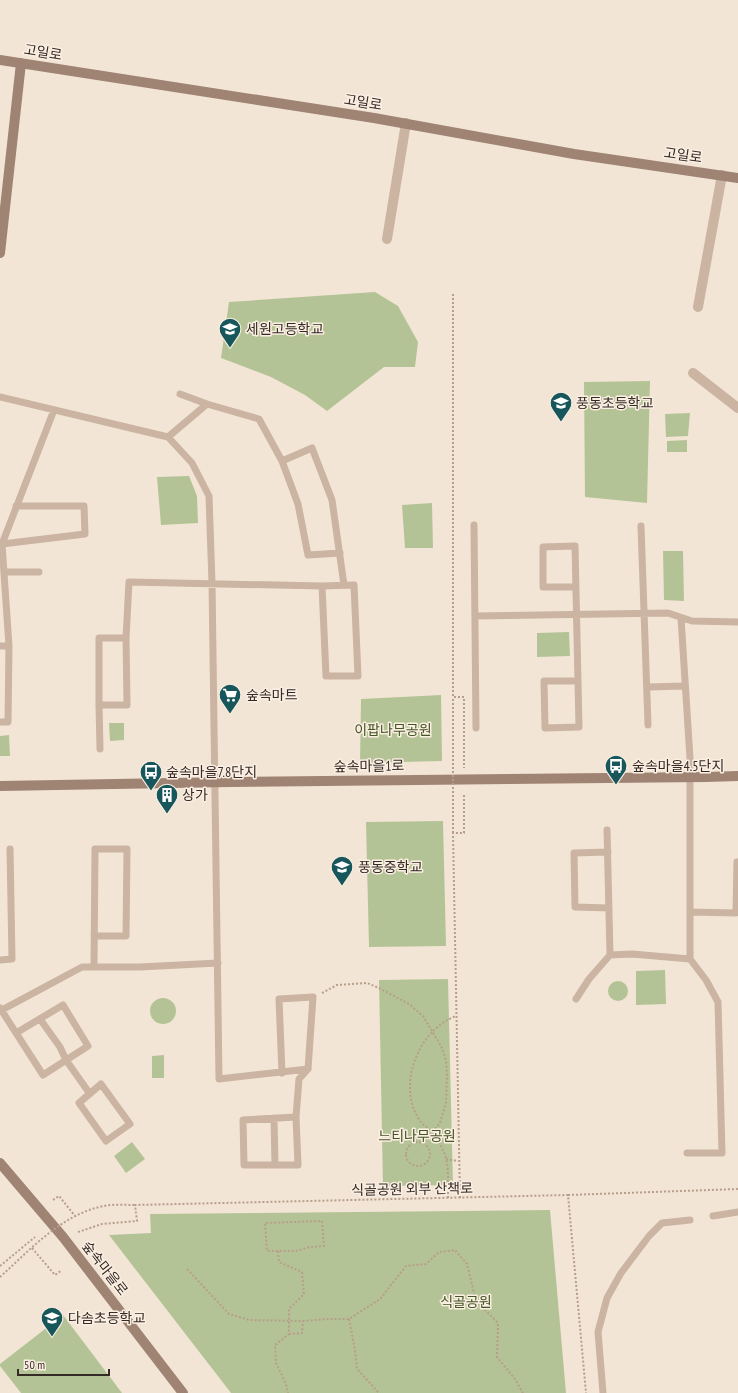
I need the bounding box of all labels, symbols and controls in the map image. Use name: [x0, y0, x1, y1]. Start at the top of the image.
street label: 고일로: [23, 40, 64, 64]
street label: 고일로: [343, 90, 384, 114]
street label: 고일로: [663, 143, 704, 167]
school or university icon: 세원고등학교: [217, 316, 243, 349]
place label: 세원고등학교: [246, 320, 323, 338]
school or university icon: 풍동초등학교: [548, 390, 574, 423]
place label: 풍동초등학교: [576, 394, 653, 412]
supermarket icon: 숲속마트: [217, 682, 243, 715]
place label: 숲속마트: [246, 686, 298, 704]
park label: 이팝나무공원: [354, 721, 432, 739]
bus stop icon: 숲속마을4.5단지: [603, 753, 629, 786]
street label: 숲속마을1로: [333, 756, 405, 776]
place label: 숲속마을4.5단지: [632, 757, 724, 775]
bus stop icon: 숲속마을7.8단지: [138, 759, 164, 792]
place label: 숲속마을7.8단지: [166, 763, 257, 781]
building icon: 상가: [154, 782, 180, 815]
place label: 상가: [182, 786, 208, 804]
school or university icon: 풍동중학교: [329, 854, 355, 887]
place label: 풍동중학교: [358, 858, 423, 876]
park label: 느티나무공원: [378, 1127, 456, 1145]
street label: 식골공원 외부 산책로: [351, 1179, 473, 1199]
street label: 숲속마을로: [78, 1237, 132, 1299]
park label: 식골공원: [440, 1293, 492, 1311]
school or university icon: 다솜초등학교: [39, 1305, 65, 1338]
place label: 다솜초등학교: [68, 1309, 145, 1327]
scale bar: [18, 1351, 109, 1377]
text: 50 m: [24, 1357, 45, 1372]

